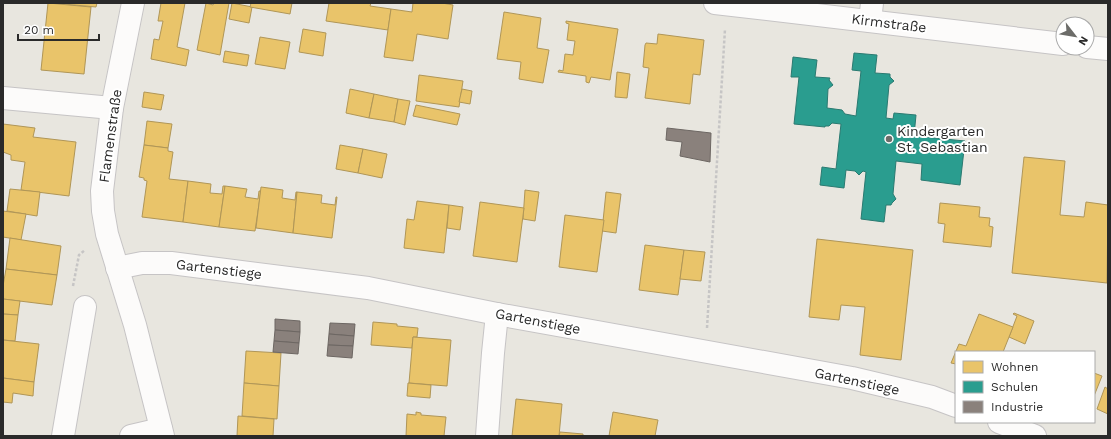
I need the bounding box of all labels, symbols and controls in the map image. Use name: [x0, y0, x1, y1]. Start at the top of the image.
street label: Kirmstraße: [851, 10, 927, 36]
scale bar: [18, 16, 99, 42]
north arrow: [1055, 16, 1095, 56]
text: 20 m: [24, 23, 54, 37]
text: N: [1075, 34, 1091, 48]
street label: Flamenstraße: [96, 88, 124, 184]
place label: Kindergarten St. Sebastian: [897, 123, 988, 155]
marker: Kindergarten St. Sebastian: [884, 134, 894, 144]
street label: Gartenstiege: [175, 256, 263, 282]
street label: Gartenstiege: [494, 305, 582, 337]
legend: [955, 351, 1095, 423]
text: Wohnen: [991, 360, 1039, 374]
street label: Gartenstiege: [813, 364, 901, 398]
text: Schulen: [991, 380, 1038, 394]
text: Industrie: [991, 400, 1043, 414]

